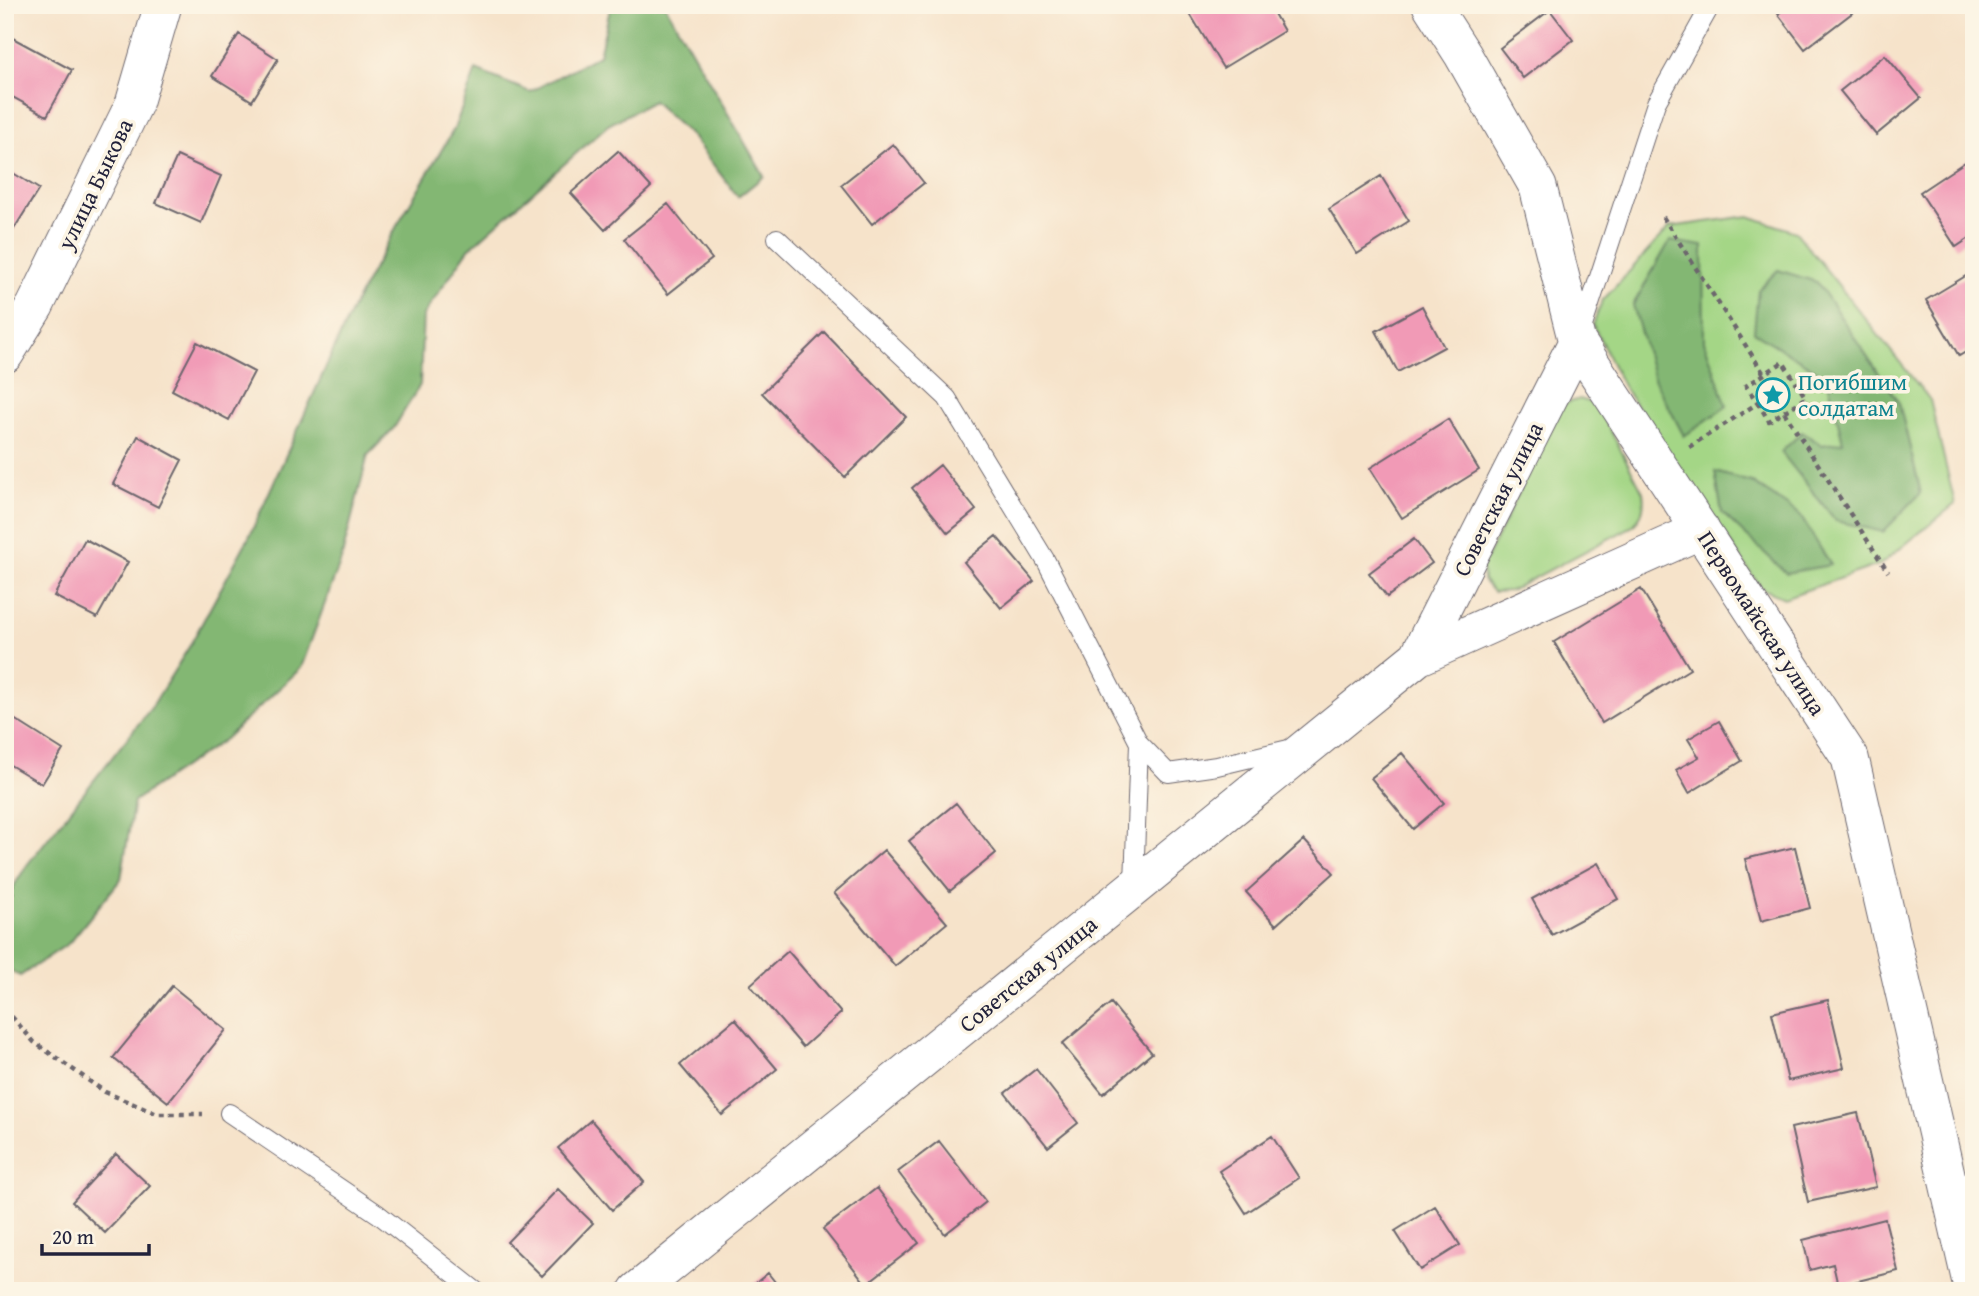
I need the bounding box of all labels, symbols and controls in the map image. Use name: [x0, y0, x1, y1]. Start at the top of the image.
street label: улица Быкова: [48, 113, 141, 256]
place label: Погибшим солдатам: [1798, 365, 1907, 424]
place icon: Погибшим солдатам: [1754, 376, 1792, 414]
street label: Советская улица: [1444, 416, 1551, 582]
street label: Первомайская улица: [1690, 524, 1835, 721]
street label: Советская улица: [951, 907, 1104, 1040]
scale bar: [42, 1212, 149, 1256]
text: 20 m: [52, 1221, 94, 1252]

